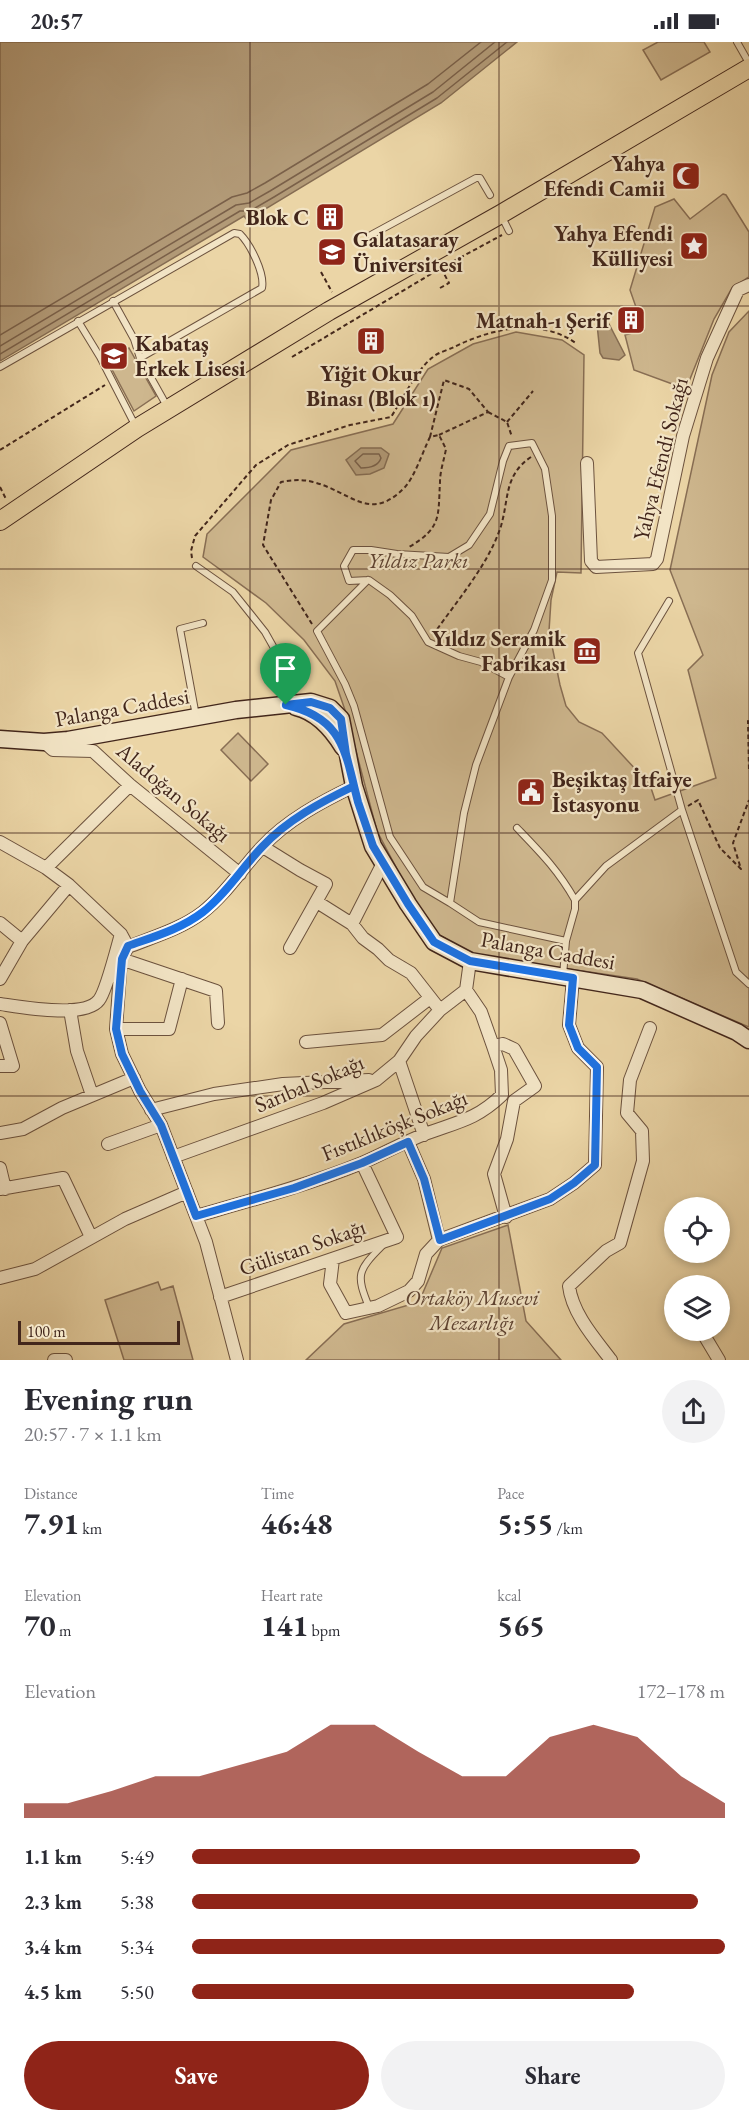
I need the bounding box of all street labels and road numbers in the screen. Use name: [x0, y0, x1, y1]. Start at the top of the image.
street label: Yahya Efendi Sokağı: [626, 375, 695, 544]
street label: Palanga Caddesi: [53, 681, 192, 734]
street label: Aladoğan Sokağı: [110, 735, 237, 849]
street label: Palanga Caddesi: [478, 924, 617, 977]
street label: Sarıbal Sokağı: [250, 1047, 368, 1119]
street label: Fıstıklıköşk Sokağı: [317, 1083, 471, 1168]
street label: Gülistan Sokağı: [235, 1212, 369, 1283]

